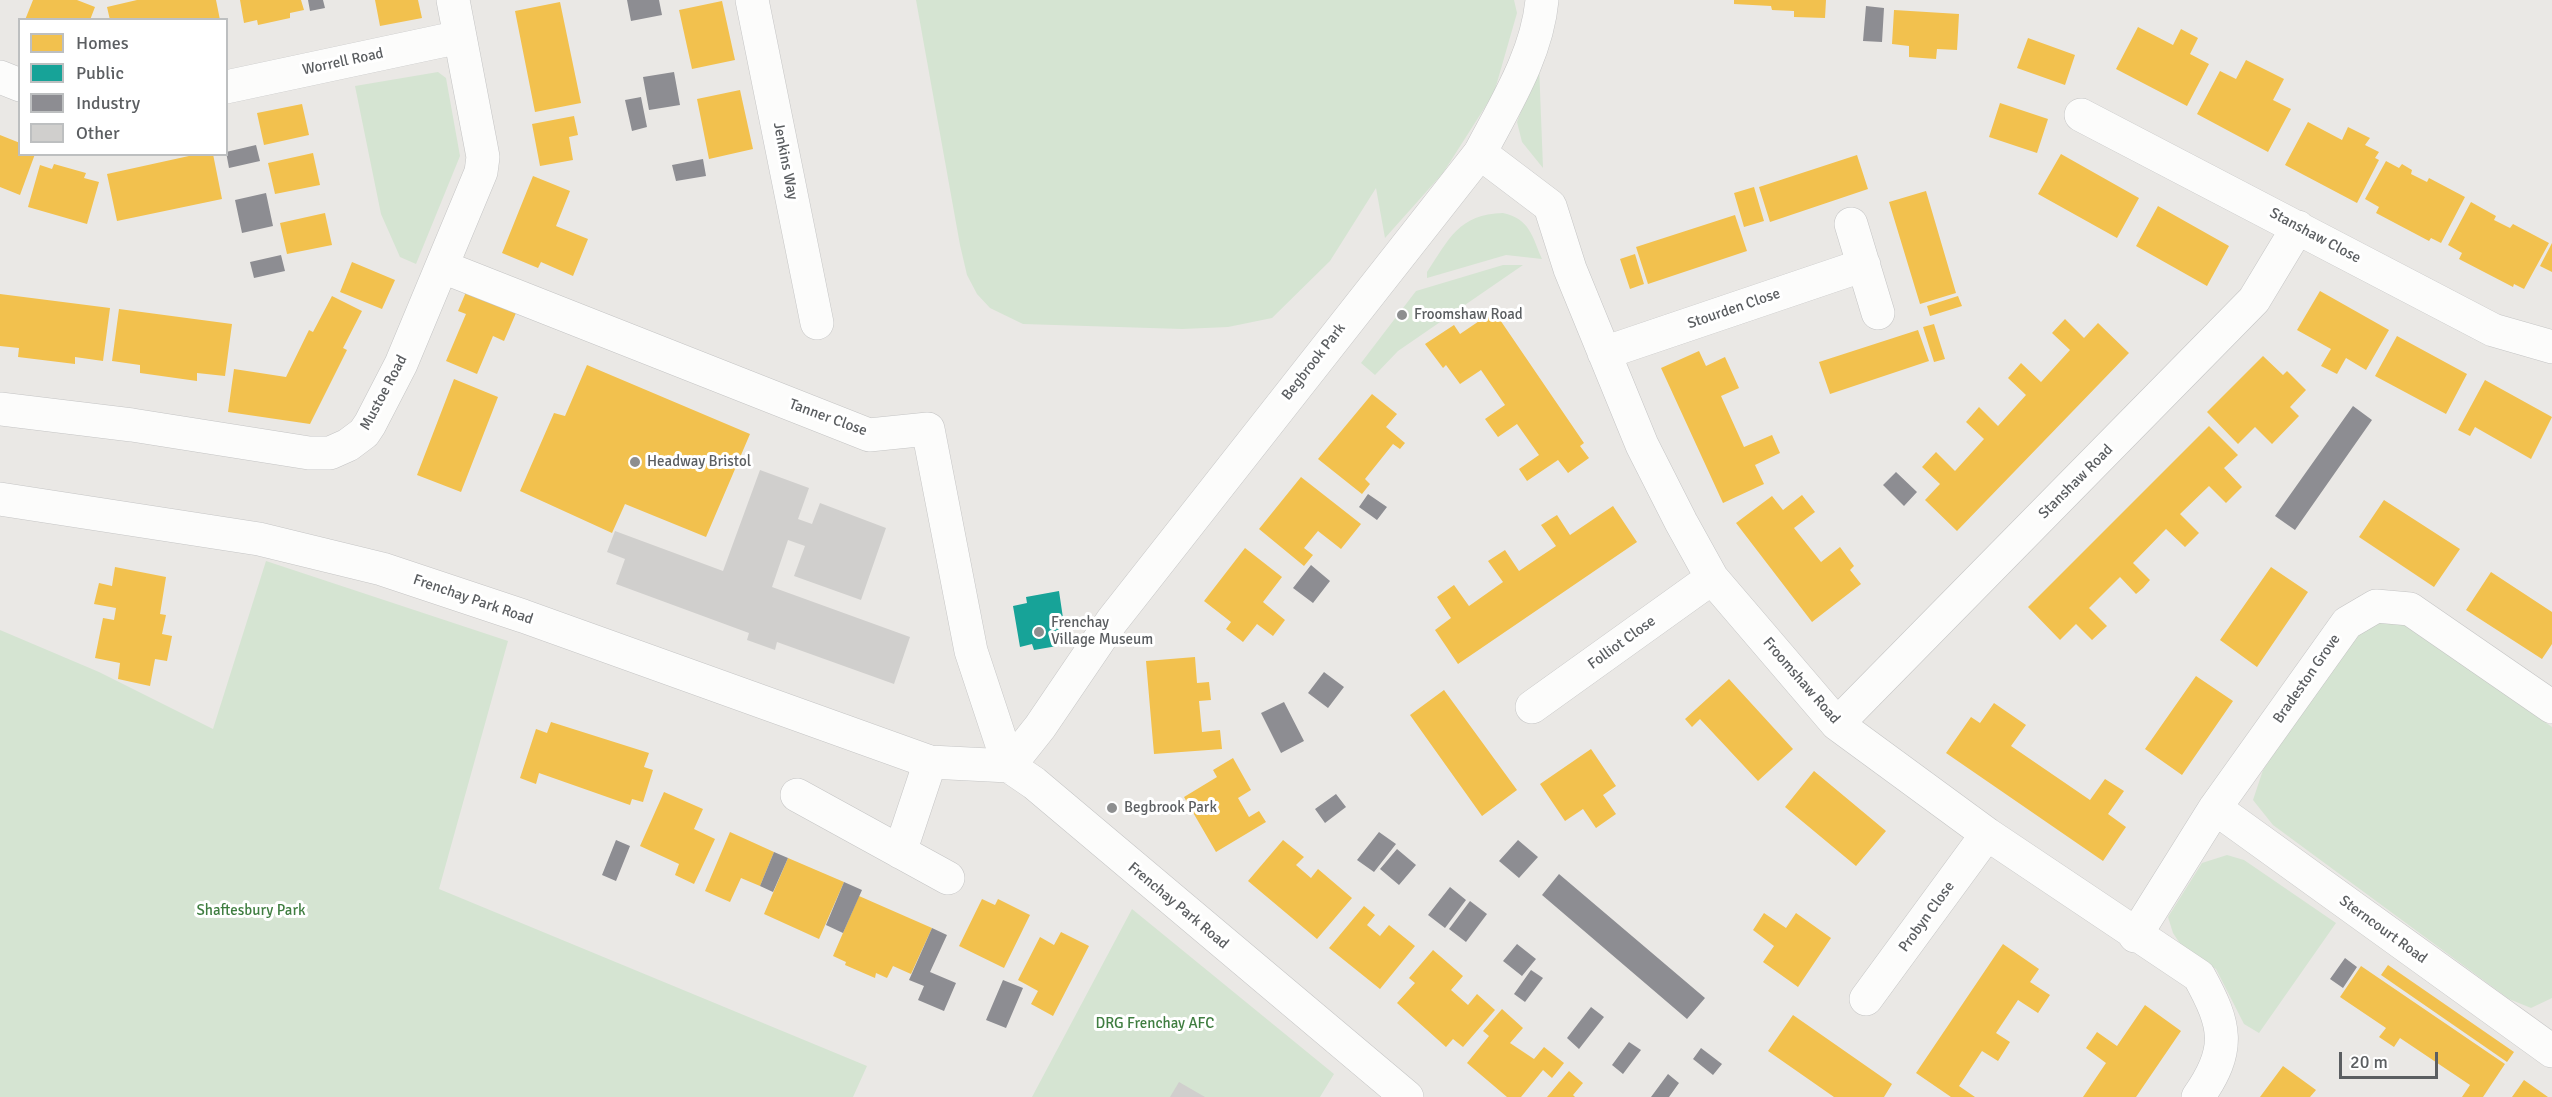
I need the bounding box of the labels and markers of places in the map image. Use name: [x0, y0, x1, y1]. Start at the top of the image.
place label: Froomshaw Road: [1414, 306, 1523, 324]
marker: Froomshaw Road: [1395, 308, 1409, 322]
place label: Headway Bristol: [647, 453, 751, 471]
marker: Headway Bristol: [628, 455, 642, 469]
place label: Frenchay Village Museum: [1051, 614, 1153, 649]
marker: Frenchay Village Museum: [1032, 625, 1046, 639]
place label: Begbrook Park: [1124, 799, 1217, 817]
marker: Begbrook Park: [1105, 801, 1119, 815]

